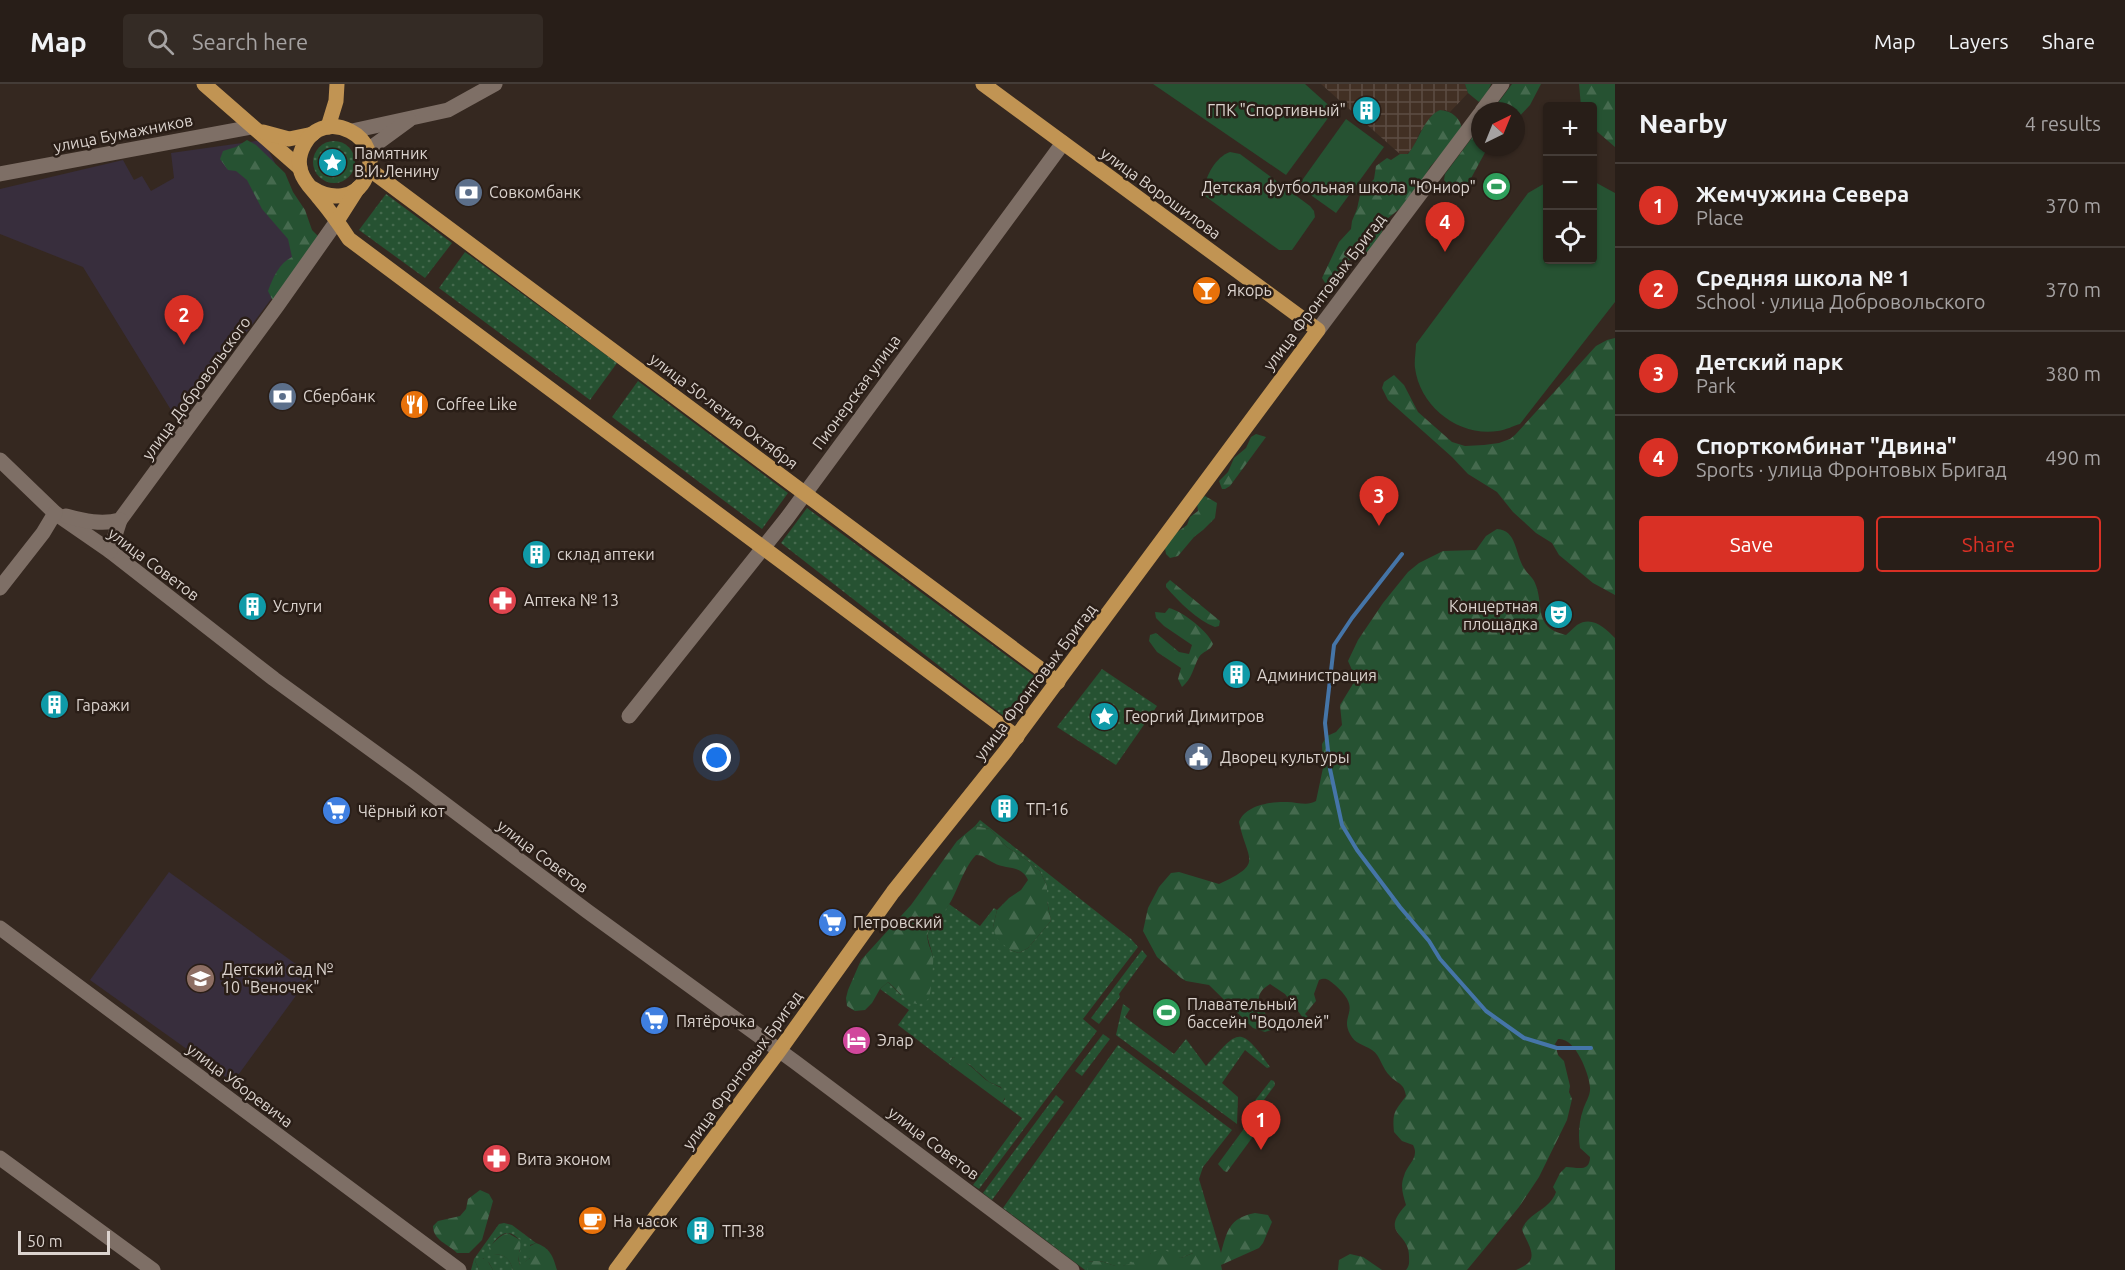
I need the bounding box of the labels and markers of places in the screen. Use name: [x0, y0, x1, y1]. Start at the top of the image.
building icon: ГПК "Спортивный": [1351, 94, 1383, 126]
place label: ГПК "Спортивный": [1207, 101, 1346, 119]
place label: Памятник В.И.Ленину: [354, 144, 440, 180]
place icon: Памятник В.И.Ленину: [317, 146, 349, 178]
sports icon: Детская футбольная школа "Юниор": [1481, 171, 1513, 203]
bank icon: Совкомбанк: [452, 176, 484, 208]
place label: Детская футбольная школа "Юниор": [1201, 178, 1476, 196]
place label: Совкомбанк: [489, 183, 581, 201]
pin: 4: [1426, 202, 1464, 252]
bar icon: Якорь: [1190, 274, 1222, 306]
place label: Якорь: [1227, 281, 1272, 299]
pin: 2: [164, 296, 204, 345]
bank icon: Сбербанк: [266, 380, 298, 412]
place label: Сбербанк: [303, 387, 376, 405]
restaurant icon: Coffee Like: [399, 388, 431, 420]
place label: Coffee Like: [436, 395, 517, 413]
pin: 3: [1360, 476, 1398, 526]
building icon: склад аптеки: [520, 538, 552, 570]
place label: склад аптеки: [557, 545, 655, 563]
pharmacy icon: Аптека № 13: [487, 584, 519, 616]
building icon: Услуги: [236, 590, 268, 622]
place label: Аптека № 13: [524, 591, 619, 609]
place label: Услуги: [273, 597, 322, 615]
place label: Концертная площадка: [1449, 597, 1538, 633]
theatre icon: Концертная площадка: [1543, 599, 1575, 631]
building icon: Администрация: [1220, 659, 1252, 691]
place label: Администрация: [1257, 666, 1377, 684]
building icon: Гаражи: [39, 689, 71, 721]
place label: Гаражи: [76, 696, 130, 714]
place icon: Георгий Димитров: [1088, 700, 1120, 732]
place label: Георгий Димитров: [1125, 707, 1264, 725]
public building icon: Дворец культуры: [1183, 741, 1215, 773]
place label: Дворец культуры: [1220, 748, 1350, 766]
building icon: ТП-16: [989, 793, 1021, 825]
supermarket icon: Чёрный кот: [321, 795, 353, 827]
place label: ТП-16: [1026, 800, 1069, 818]
place label: Чёрный кот: [358, 802, 445, 820]
supermarket icon: Петровский: [816, 906, 848, 938]
place label: Петровский: [853, 913, 942, 931]
place label: Детский сад № 10 "Веночек": [222, 960, 334, 996]
school or university icon: Детский сад № 10 "Веночек": [185, 962, 217, 994]
place label: Плавательный бассейн "Водолей": [1187, 995, 1330, 1031]
sports icon: Плавательный бассейн "Водолей": [1150, 997, 1182, 1029]
supermarket icon: Пятёрочка: [639, 1005, 671, 1037]
place label: Пятёрочка: [676, 1012, 755, 1030]
hotel icon: Элар: [840, 1024, 872, 1056]
place label: Элар: [877, 1031, 914, 1049]
pin: 1: [1242, 1100, 1280, 1150]
pharmacy icon: Вита эконом: [480, 1143, 512, 1175]
place label: Вита эконом: [517, 1150, 611, 1168]
cafe icon: На часок: [576, 1205, 608, 1237]
place label: На часок: [613, 1212, 678, 1230]
building icon: ТП-38: [685, 1215, 717, 1247]
place label: ТП-38: [722, 1222, 765, 1240]

